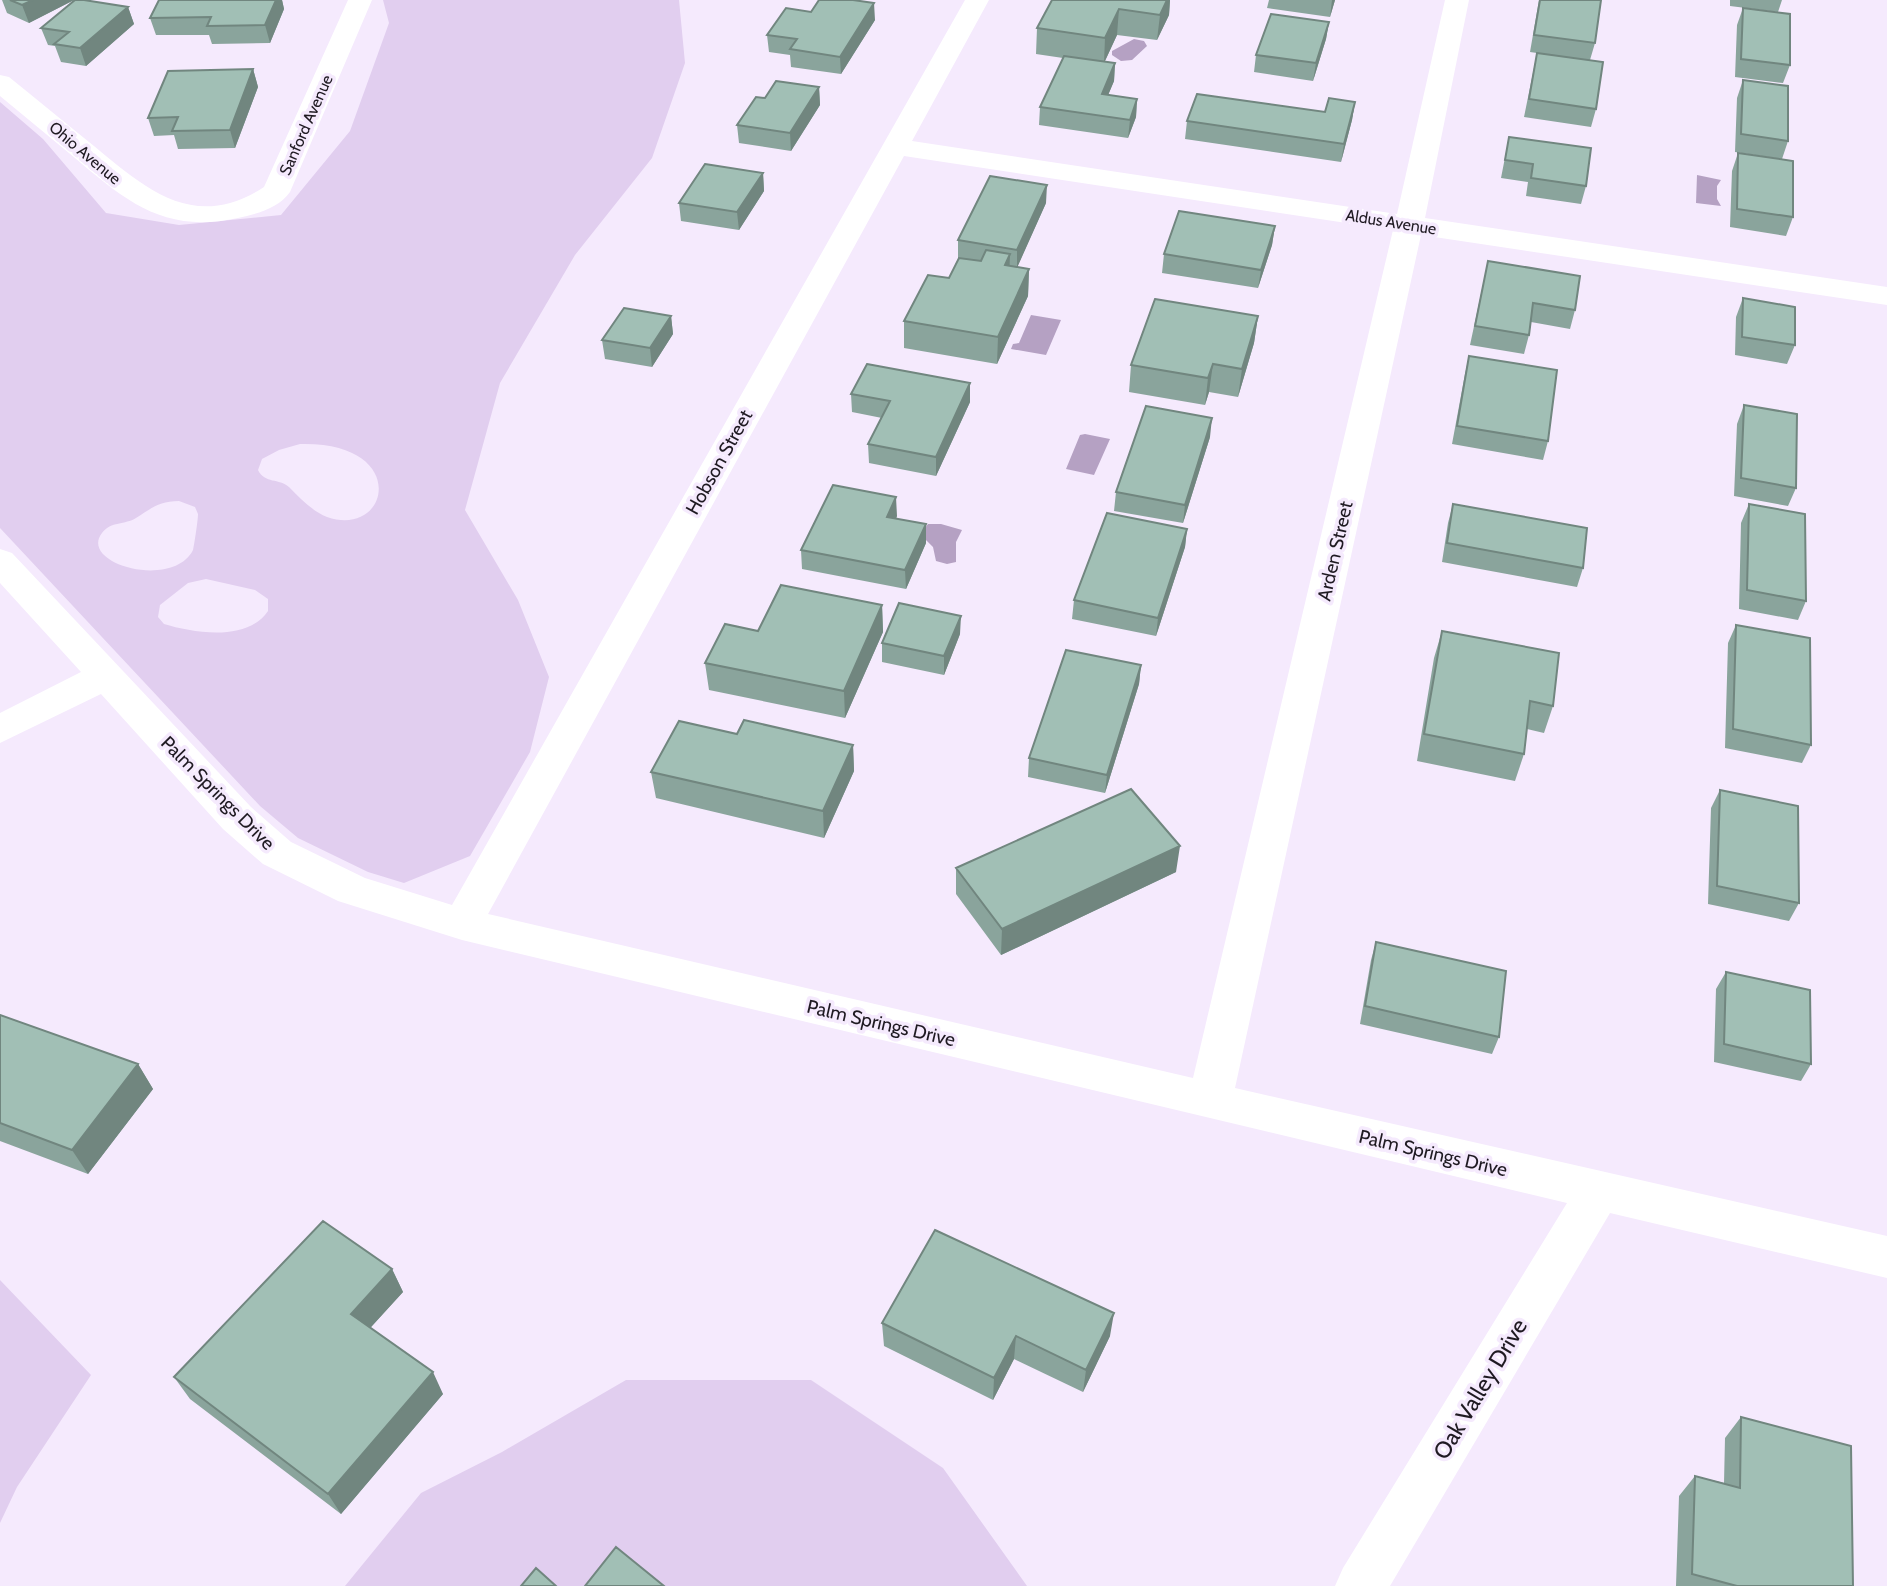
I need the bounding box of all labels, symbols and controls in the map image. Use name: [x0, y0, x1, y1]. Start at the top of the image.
street label: Sanford Avenue: [275, 72, 337, 178]
street label: Ohio Avenue: [45, 118, 125, 188]
street label: Aldus Avenue: [1344, 205, 1438, 239]
street label: Hobson Street: [681, 405, 758, 518]
street label: Arden Street: [1312, 498, 1358, 603]
street label: Palm Springs Drive: [156, 731, 280, 855]
street label: Palm Springs Drive: [805, 995, 958, 1051]
street label: Palm Springs Drive: [1357, 1125, 1510, 1181]
street label: Oak Valley Drive: [1427, 1313, 1533, 1464]

